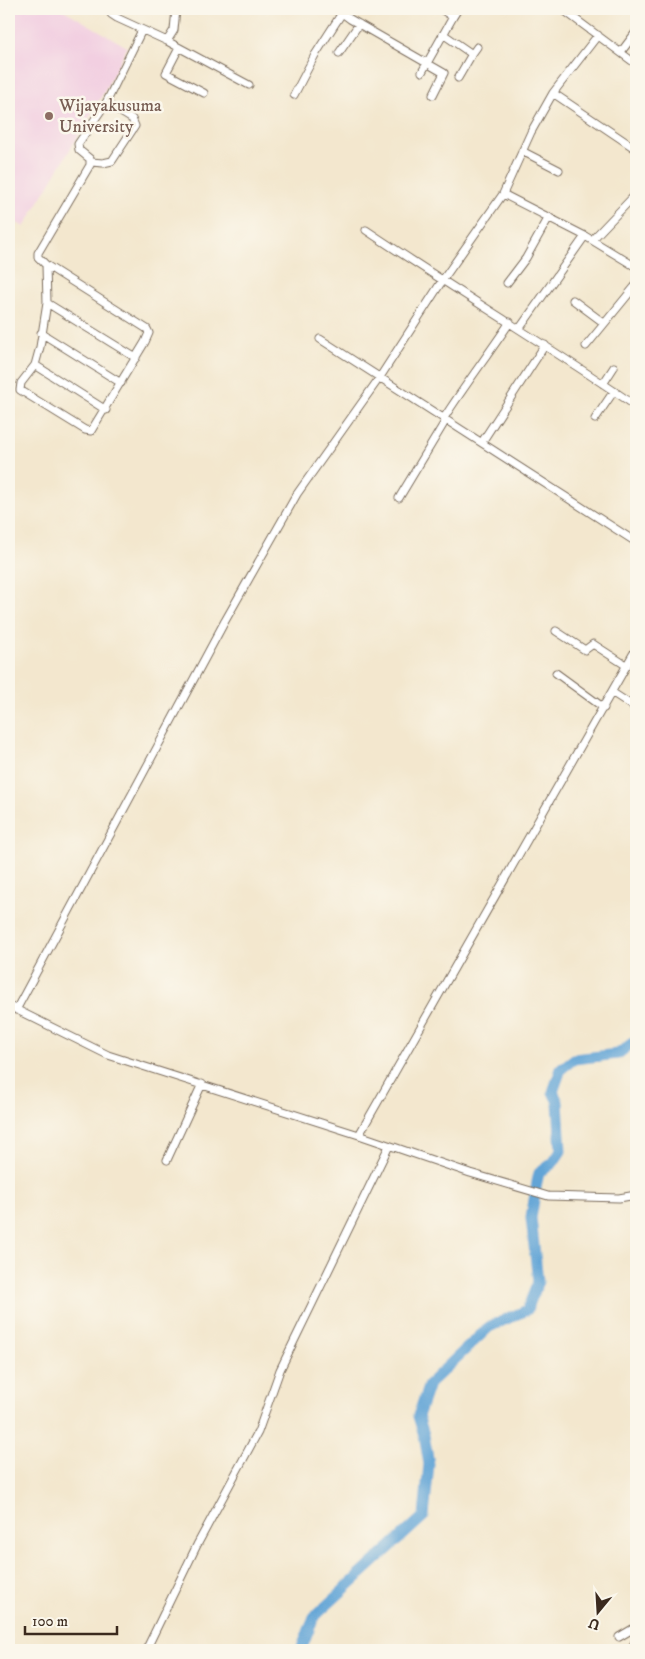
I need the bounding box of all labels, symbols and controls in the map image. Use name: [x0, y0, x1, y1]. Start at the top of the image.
place label: Wijayakusuma University: [58, 95, 162, 138]
marker: Wijayakusuma University: [43, 110, 55, 122]
north arrow: [572, 1586, 622, 1636]
scale bar: [25, 1604, 118, 1636]
text: 100 m: [32, 1612, 68, 1631]
text: U: [586, 1613, 602, 1634]

